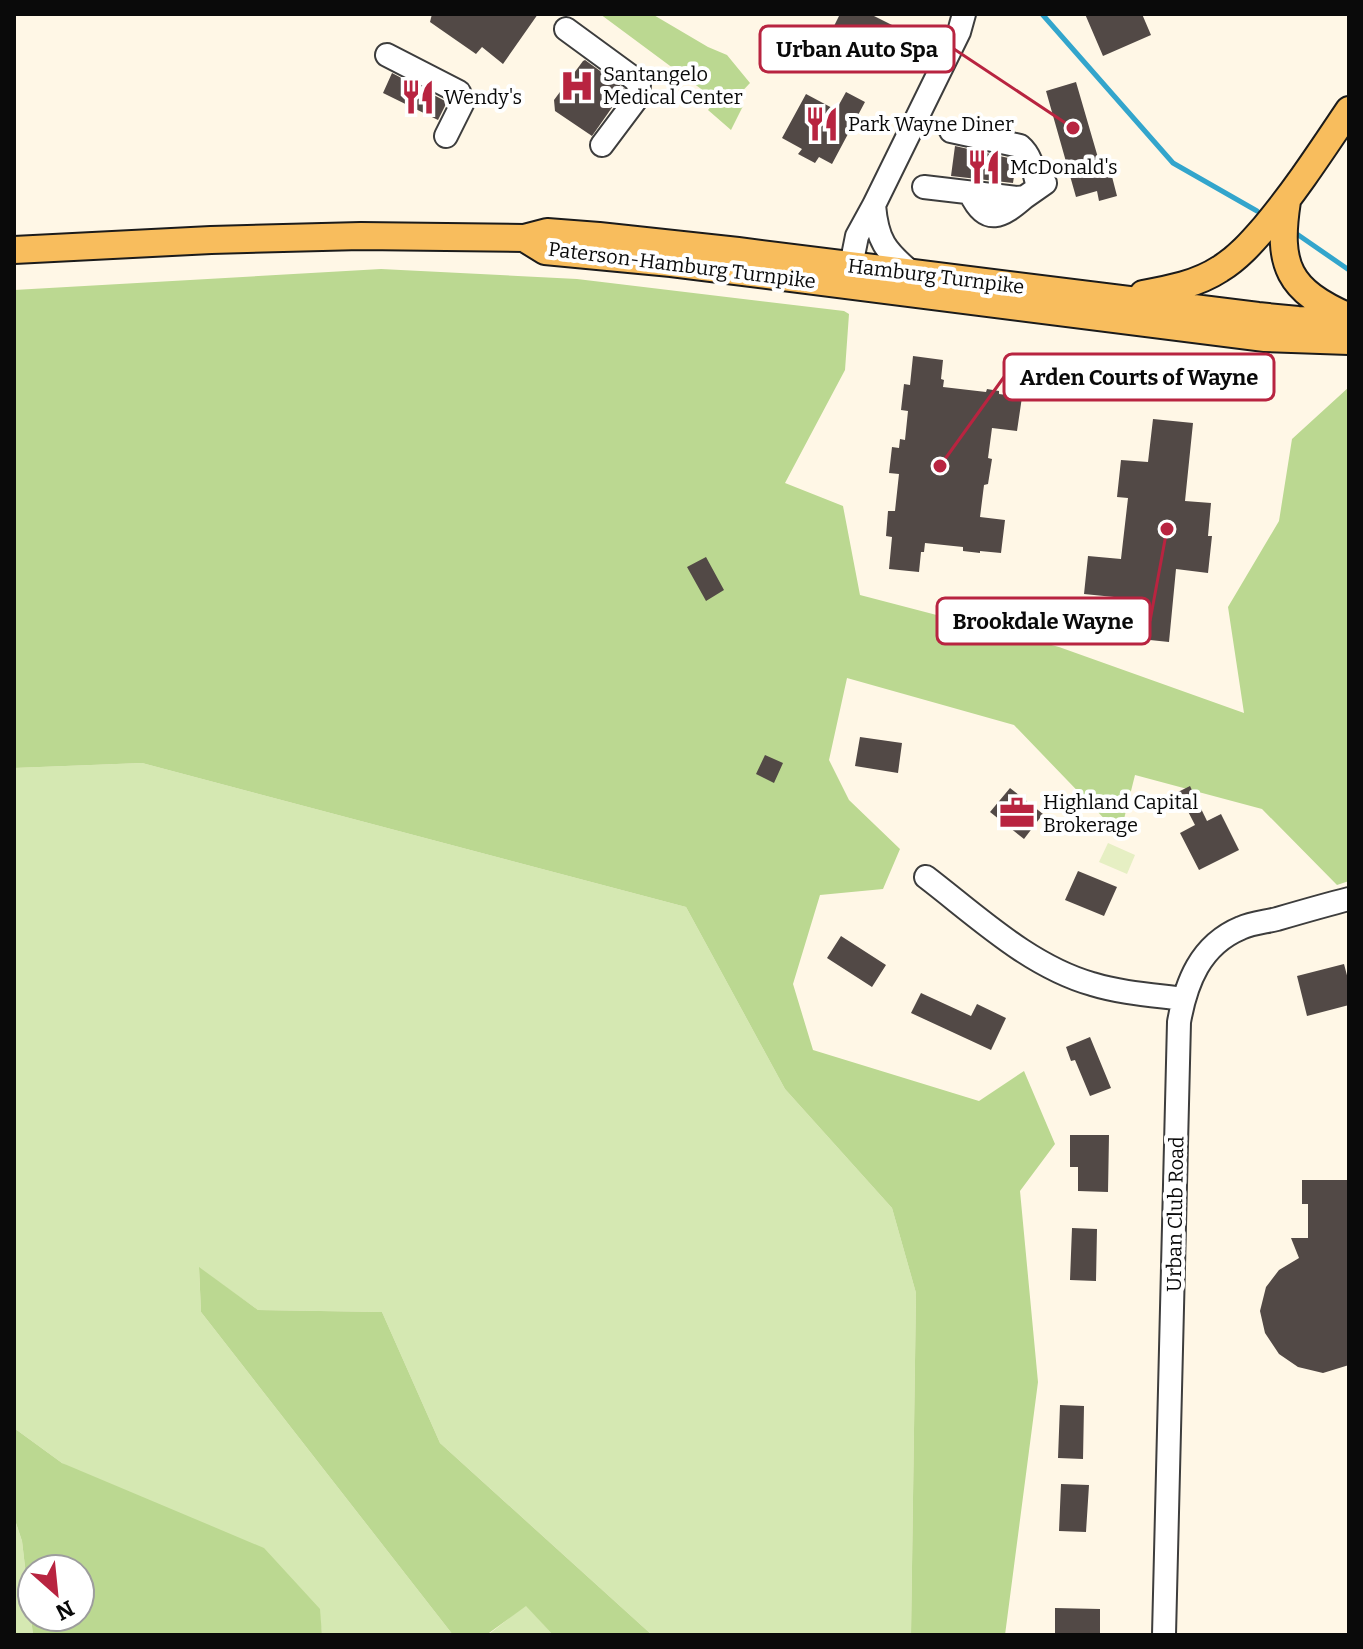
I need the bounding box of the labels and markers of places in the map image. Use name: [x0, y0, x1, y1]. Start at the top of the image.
callout: Urban Auto Spa: [760, 26, 954, 72]
place label: Santangelo Medical Center: [603, 62, 743, 109]
hospital icon: Santangelo Medical Center: [558, 67, 596, 105]
restaurant icon: Wendy's: [399, 78, 437, 116]
place label: Wendy's: [444, 85, 522, 109]
restaurant icon: Park Wayne Diner: [803, 105, 841, 143]
place label: Park Wayne Diner: [848, 112, 1014, 136]
restaurant icon: McDonald's: [965, 148, 1003, 186]
place label: McDonald's: [1010, 155, 1117, 179]
callout: Arden Courts of Wayne: [1004, 354, 1274, 400]
callout: Brookdale Wayne: [937, 598, 1150, 644]
place label: Highland Capital Brokerage: [1043, 790, 1198, 837]
office icon: Highland Capital Brokerage: [998, 794, 1036, 832]

